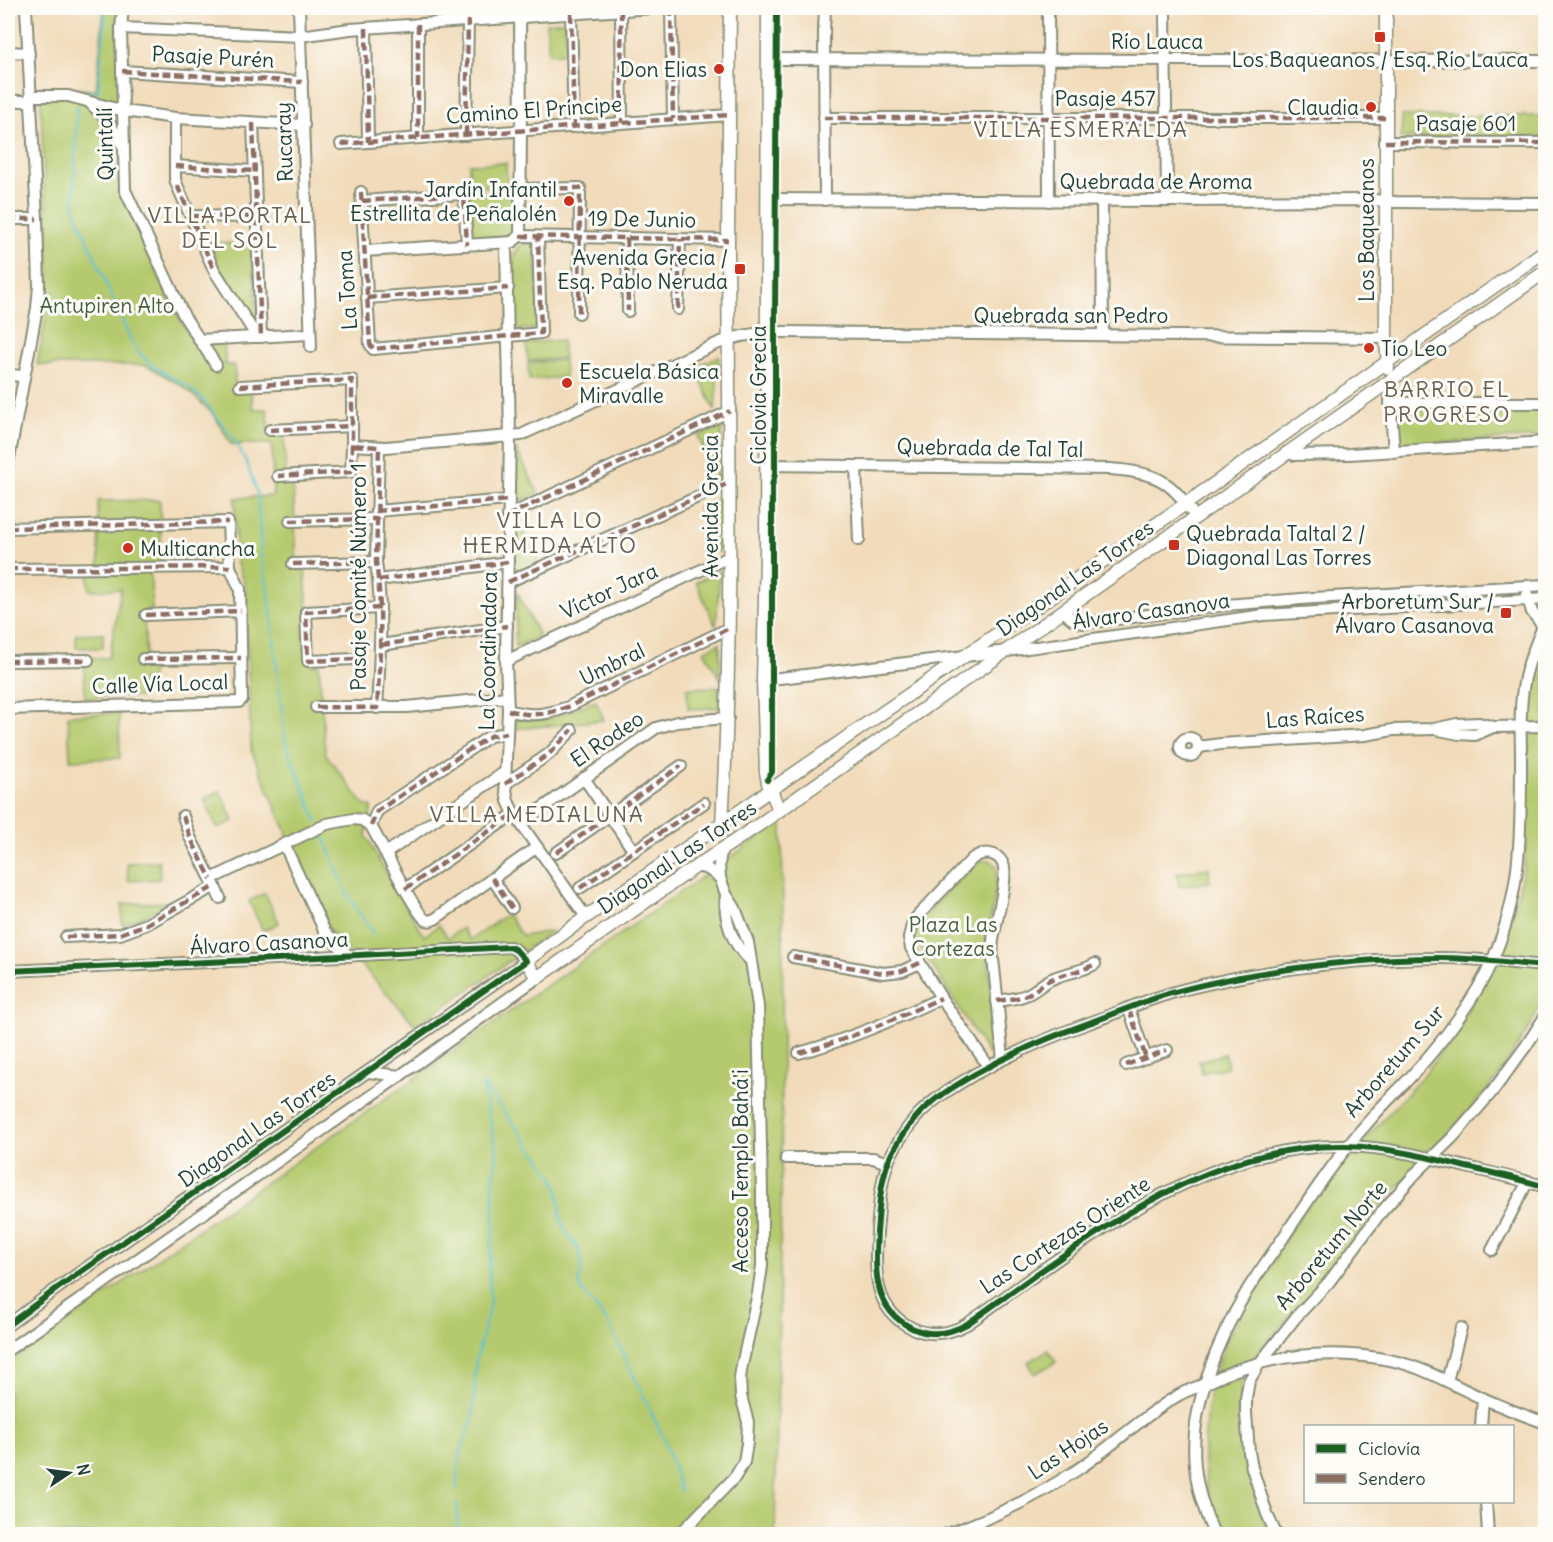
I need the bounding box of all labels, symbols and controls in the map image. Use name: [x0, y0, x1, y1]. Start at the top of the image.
street label: Río Lauca: [1111, 28, 1203, 55]
marker: Los Baqueanos / Esq. Río Lauca: [1373, 30, 1387, 44]
street label: Pasaje Purén: [151, 40, 275, 74]
place label: Los Baqueanos / Esq. Río Lauca: [1232, 46, 1528, 73]
place label: Don Elias: [620, 56, 707, 83]
marker: Don Elias: [712, 62, 726, 76]
street label: Pasaje 457: [1054, 85, 1156, 112]
street label: Camino El Príncipe: [445, 90, 623, 130]
place label: Claudia: [1287, 94, 1359, 121]
marker: Claudia: [1364, 100, 1378, 114]
street label: Rucaray: [269, 102, 299, 182]
street label: Quintalí: [91, 107, 119, 181]
street label: Pasaje 601: [1416, 110, 1516, 137]
district label: VILLA ESMERALDA: [974, 115, 1188, 143]
street label: Los Baqueanos: [1353, 158, 1380, 302]
street label: Quebrada de Aroma: [1059, 168, 1253, 195]
place label: Jardín Infantil Estrellita de Peñalolén: [350, 176, 557, 227]
marker: Jardín Infantil Estrellita de Peñalolén: [562, 194, 576, 208]
district label: VILLA PORTAL DEL SOL: [147, 201, 313, 254]
street label: 19 De Junio: [588, 205, 696, 233]
place label: Avenida Grecia / Esq. Pablo Neruda: [557, 244, 728, 295]
street label: La Toma: [331, 249, 363, 331]
marker: Avenida Grecia / Esq. Pablo Neruda: [733, 262, 747, 276]
park label: Antupiren Alto: [40, 292, 174, 319]
street label: Quebrada san Pedro: [974, 302, 1168, 329]
street label: Ciclovia Grecia: [745, 325, 772, 465]
place label: Tío Leo: [1381, 335, 1447, 362]
marker: Tío Leo: [1362, 341, 1376, 355]
place label: Escuela Básica Miravalle: [579, 358, 719, 409]
district label: BARRIO EL PROGRESO: [1383, 375, 1511, 428]
marker: Escuela Básica Miravalle: [560, 376, 574, 390]
street label: Quebrada de Tal Tal: [896, 433, 1084, 463]
street label: Avenida Grecia: [697, 435, 724, 577]
street label: Pasaje Comité Número 1: [345, 463, 372, 691]
district label: VILLA LO HERMIDA ALTO: [462, 506, 638, 559]
street label: Diagonal Las Torres: [991, 514, 1159, 642]
place label: Quebrada Taltal 2 / Diagonal Las Torres: [1186, 520, 1372, 571]
place label: Multicancha: [140, 535, 255, 562]
marker: Quebrada Taltal 2 / Diagonal Las Torres: [1167, 538, 1181, 552]
marker: Multicancha: [121, 541, 135, 555]
street label: Víctor Jara: [556, 557, 662, 625]
street label: La Coordinadora: [473, 571, 503, 731]
street label: Álvaro Casanova: [1071, 587, 1231, 635]
place label: Arboretum Sur / Álvaro Casanova: [1335, 588, 1494, 639]
marker: Arboretum Sur / Álvaro Casanova: [1499, 606, 1513, 620]
street label: Umbral: [575, 637, 649, 691]
street label: Calle Vía Local: [91, 668, 229, 700]
street label: Las Raíces: [1265, 700, 1365, 734]
street label: El Rodeo: [565, 705, 649, 773]
street label: Diagonal Las Torres: [593, 794, 761, 920]
district label: VILLA MEDIALUNA: [430, 800, 644, 828]
park label: Plaza Las Cortezas: [908, 911, 998, 962]
street label: Álvaro Casanova: [189, 925, 349, 961]
street label: Arboretum Sur: [1338, 999, 1450, 1123]
street label: Diagonal Las Torres: [173, 1065, 341, 1193]
street label: Acceso Templo Bahá'i: [727, 1069, 754, 1273]
street label: Las Cortezas Oriente: [975, 1170, 1155, 1300]
street label: Arboretum Norte: [1269, 1175, 1393, 1315]
street label: Las Hojas: [1023, 1412, 1113, 1486]
legend: [1304, 1425, 1514, 1503]
text: Ciclovía: [1358, 1437, 1420, 1460]
north arrow: [39, 1443, 99, 1503]
text: N: [73, 1462, 95, 1477]
text: Sendero: [1358, 1467, 1426, 1490]

